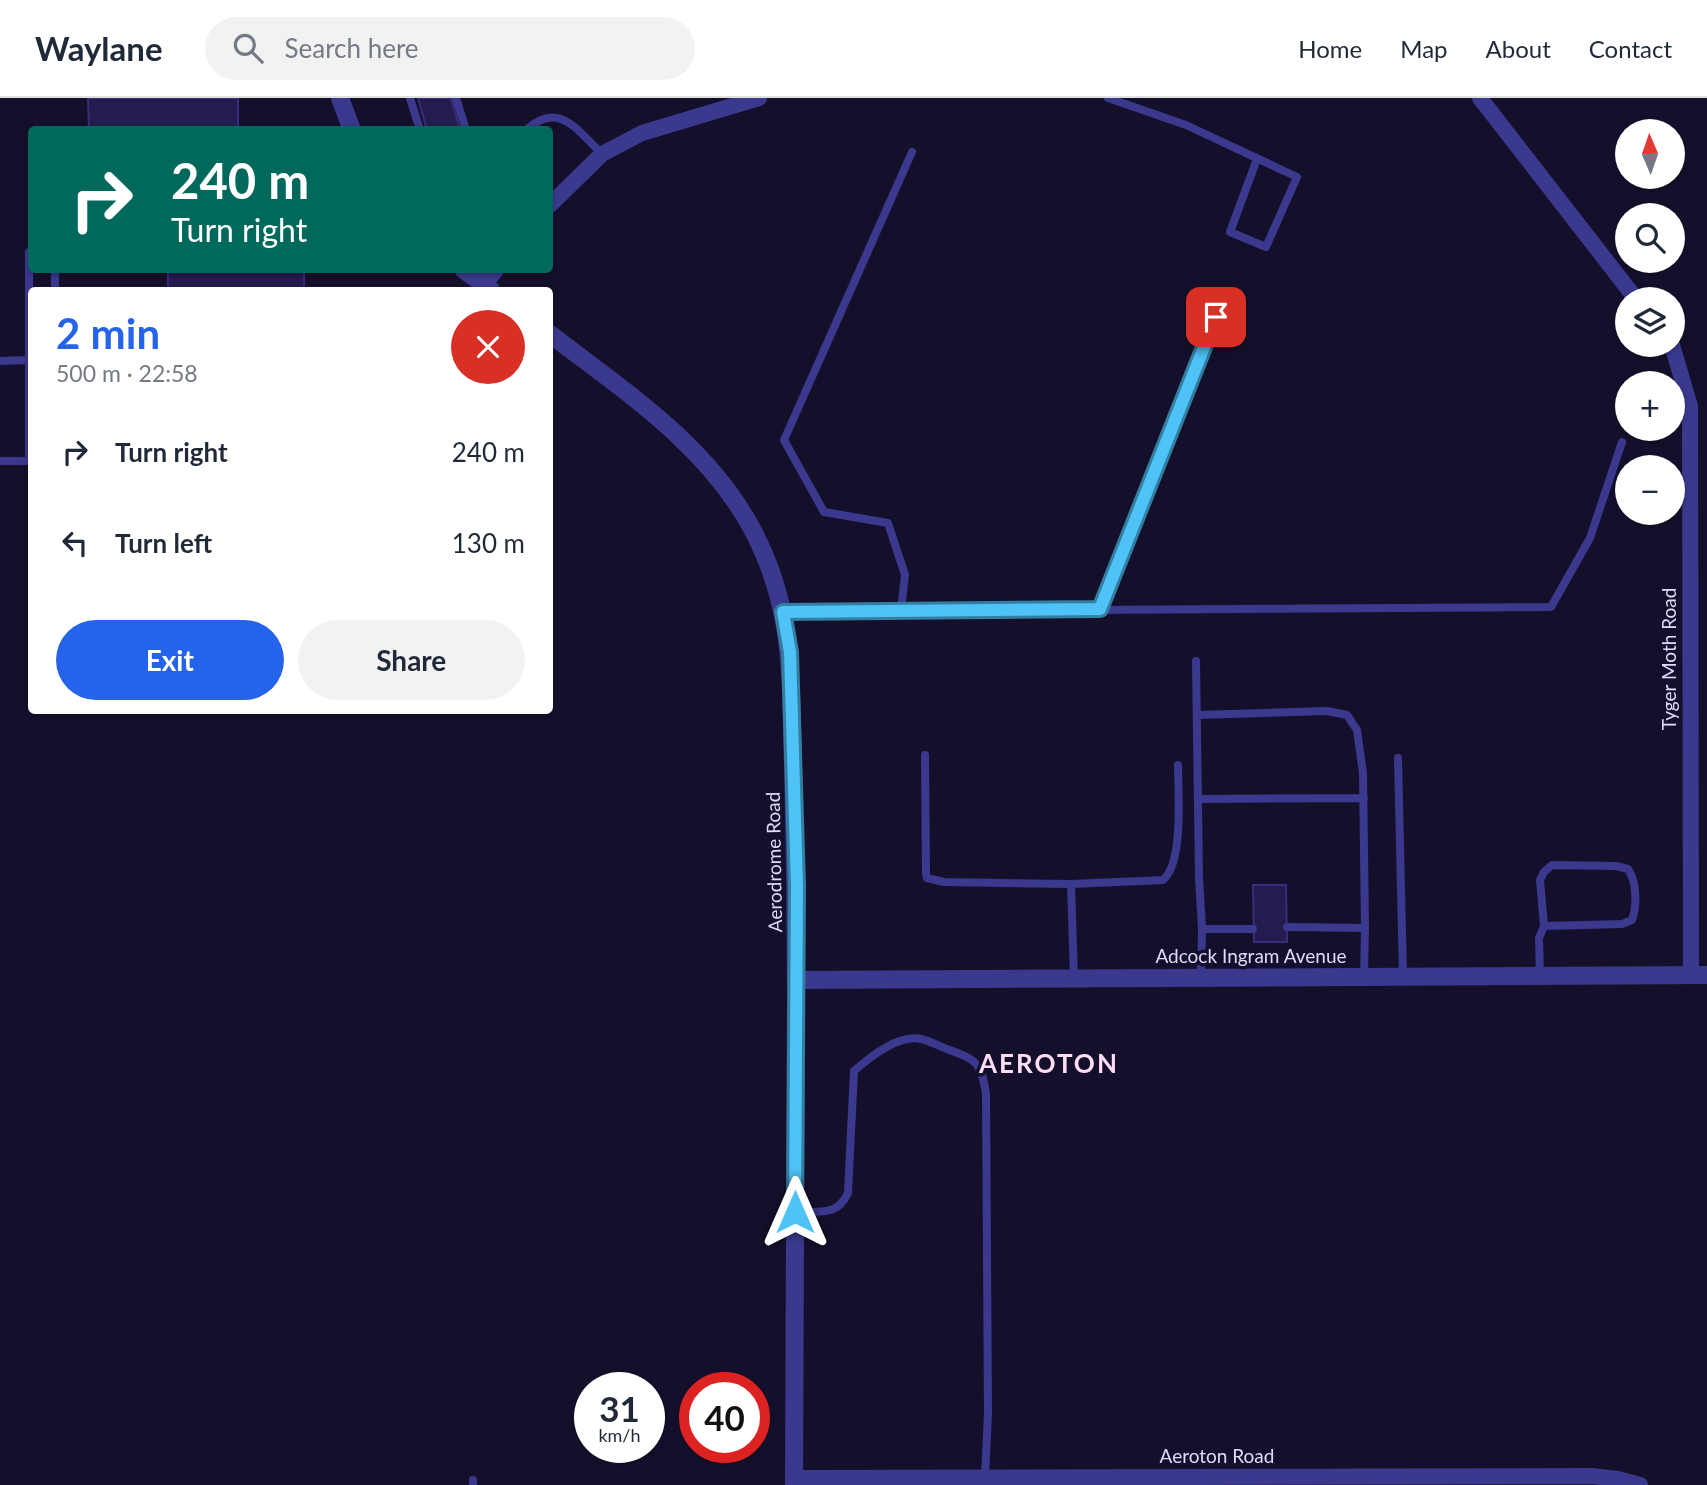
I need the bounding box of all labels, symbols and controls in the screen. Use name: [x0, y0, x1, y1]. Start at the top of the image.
search box: [205, 17, 695, 80]
text: Waylane: [35, 28, 163, 68]
icon: search: [229, 29, 267, 67]
text: Search here: [285, 32, 419, 64]
text: Home: [1298, 34, 1362, 63]
text: Map: [1400, 34, 1448, 63]
text: About: [1486, 34, 1551, 63]
text: Contact: [1589, 34, 1672, 63]
north arrow: [1615, 119, 1685, 189]
map controls: [1615, 119, 1685, 525]
text: 240 m: [171, 151, 309, 209]
icon: right: [56, 154, 147, 245]
button: search: [1615, 203, 1685, 273]
text: Turn right: [171, 210, 307, 249]
pin: [1186, 287, 1246, 347]
button: layers: [1615, 287, 1685, 357]
icon: arrive: [1197, 298, 1235, 336]
text: 2 min: [56, 308, 160, 358]
button: close: [451, 310, 525, 384]
text: 500 m · 22:58: [56, 359, 198, 387]
button: +: [1615, 371, 1685, 441]
icon: right: [56, 433, 94, 471]
text: Turn right: [115, 436, 228, 468]
text: 240 m: [452, 436, 525, 468]
button: −: [1615, 455, 1685, 525]
icon: left: [56, 524, 94, 562]
text: Turn left: [115, 527, 212, 559]
text: 130 m: [452, 527, 525, 559]
street label: Tyger Moth Road: [1657, 588, 1680, 730]
button: Exit: [56, 620, 284, 700]
button: Share: [298, 620, 525, 700]
street label: Aerodrome Road: [761, 792, 786, 932]
street label: Adcock Ingram Avenue: [1155, 944, 1347, 967]
district label: AEROTON: [978, 1047, 1119, 1079]
position arrow: [758, 1175, 832, 1249]
speed limit sign: 40: [679, 1372, 770, 1463]
text: 31: [599, 1387, 640, 1429]
text: km/h: [598, 1424, 641, 1446]
street label: Aeroton Road: [1160, 1444, 1274, 1467]

